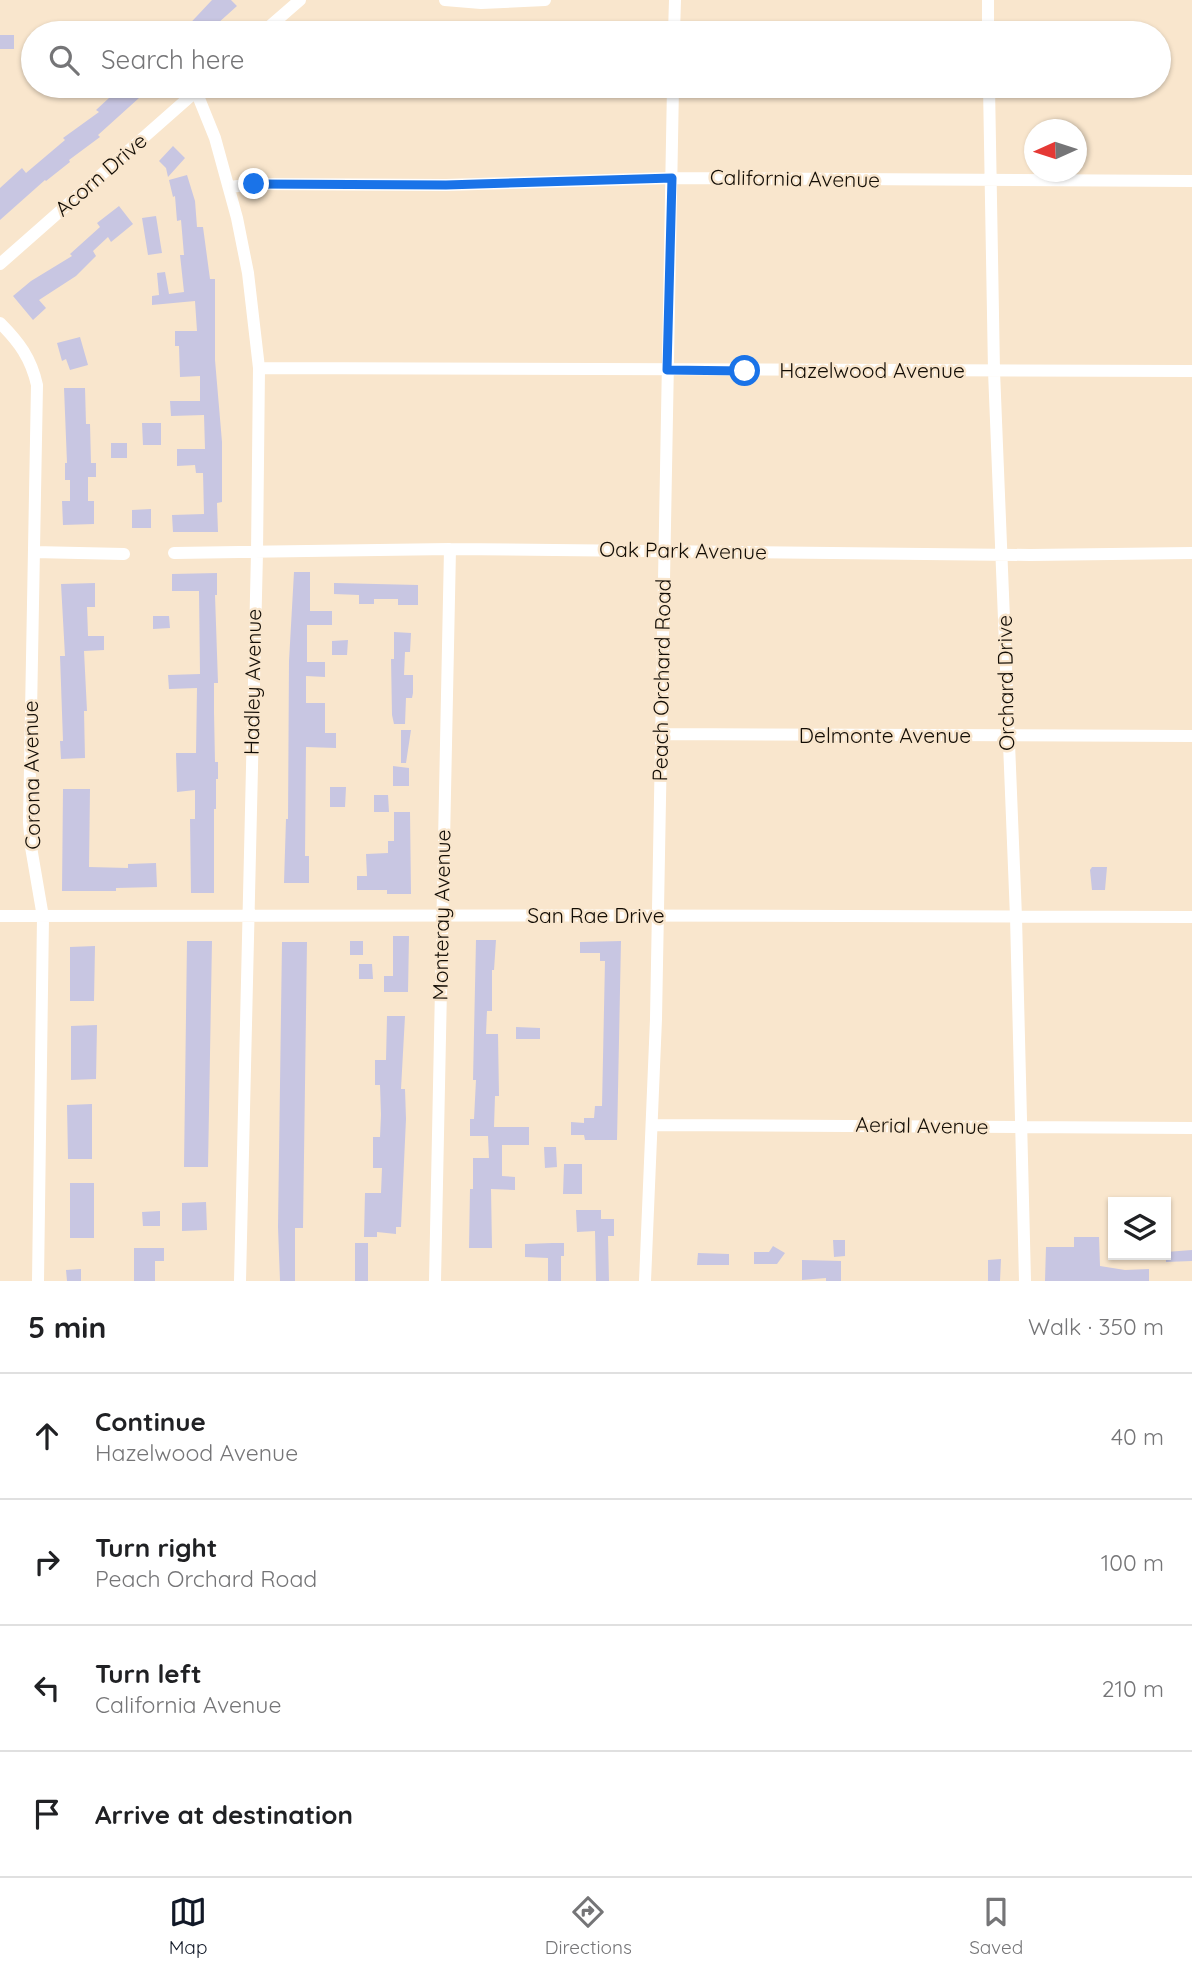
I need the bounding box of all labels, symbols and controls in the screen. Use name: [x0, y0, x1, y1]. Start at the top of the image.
search box: [21, 21, 1171, 98]
icon: search: [45, 41, 83, 79]
text: Search here: [101, 43, 245, 76]
north arrow: [1024, 119, 1087, 182]
street label: Acorn Drive: [49, 127, 152, 221]
street label: California Avenue: [710, 164, 880, 192]
route end: [238, 168, 269, 199]
route start: [729, 355, 760, 386]
street label: Hazelwood Avenue: [779, 357, 965, 383]
street label: Oak Park Avenue: [599, 536, 767, 564]
street label: Peach Orchard Road: [646, 578, 676, 782]
street label: Hadley Avenue: [238, 609, 266, 755]
street label: Orchard Drive: [991, 615, 1019, 751]
street label: Corona Avenue: [17, 700, 45, 850]
street label: Delmonte Avenue: [799, 722, 971, 748]
street label: Monteray Avenue: [427, 829, 455, 1001]
street label: San Rae Drive: [527, 902, 665, 928]
street label: Aerial Avenue: [855, 1111, 989, 1139]
map controls: [1108, 1197, 1171, 1260]
button: layers: [1108, 1197, 1171, 1260]
text: 5 min: [28, 1308, 106, 1346]
text: Walk · 350 m: [1028, 1312, 1164, 1341]
text: Continue: [95, 1405, 206, 1438]
icon: ahead: [28, 1417, 66, 1455]
text: 40 m: [1111, 1422, 1164, 1451]
text: Hazelwood Avenue: [95, 1438, 298, 1467]
text: Turn right: [95, 1531, 217, 1564]
icon: right: [28, 1543, 66, 1581]
text: 100 m: [1101, 1548, 1164, 1577]
text: Peach Orchard Road: [95, 1564, 317, 1593]
text: Turn left: [95, 1657, 202, 1690]
icon: left: [28, 1669, 66, 1707]
text: 210 m: [1102, 1674, 1164, 1703]
text: California Avenue: [95, 1690, 281, 1719]
icon: arrive: [28, 1795, 66, 1833]
text: Arrive at destination: [95, 1798, 353, 1831]
tab: Map: [169, 1893, 207, 1959]
tab: Directions: [545, 1893, 632, 1959]
tab: Saved: [969, 1893, 1023, 1959]

